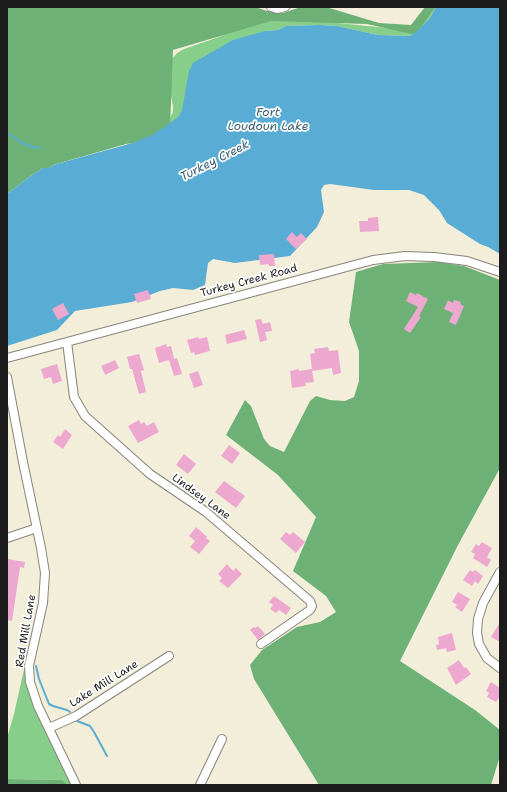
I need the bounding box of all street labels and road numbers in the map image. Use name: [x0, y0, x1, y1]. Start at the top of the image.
street label: Turkey Creek Road: [199, 262, 299, 300]
street label: Lindsey Lane: [169, 471, 233, 523]
street label: Red Mill Lane: [13, 594, 39, 668]
street label: Lake Mill Lane: [67, 658, 141, 710]

